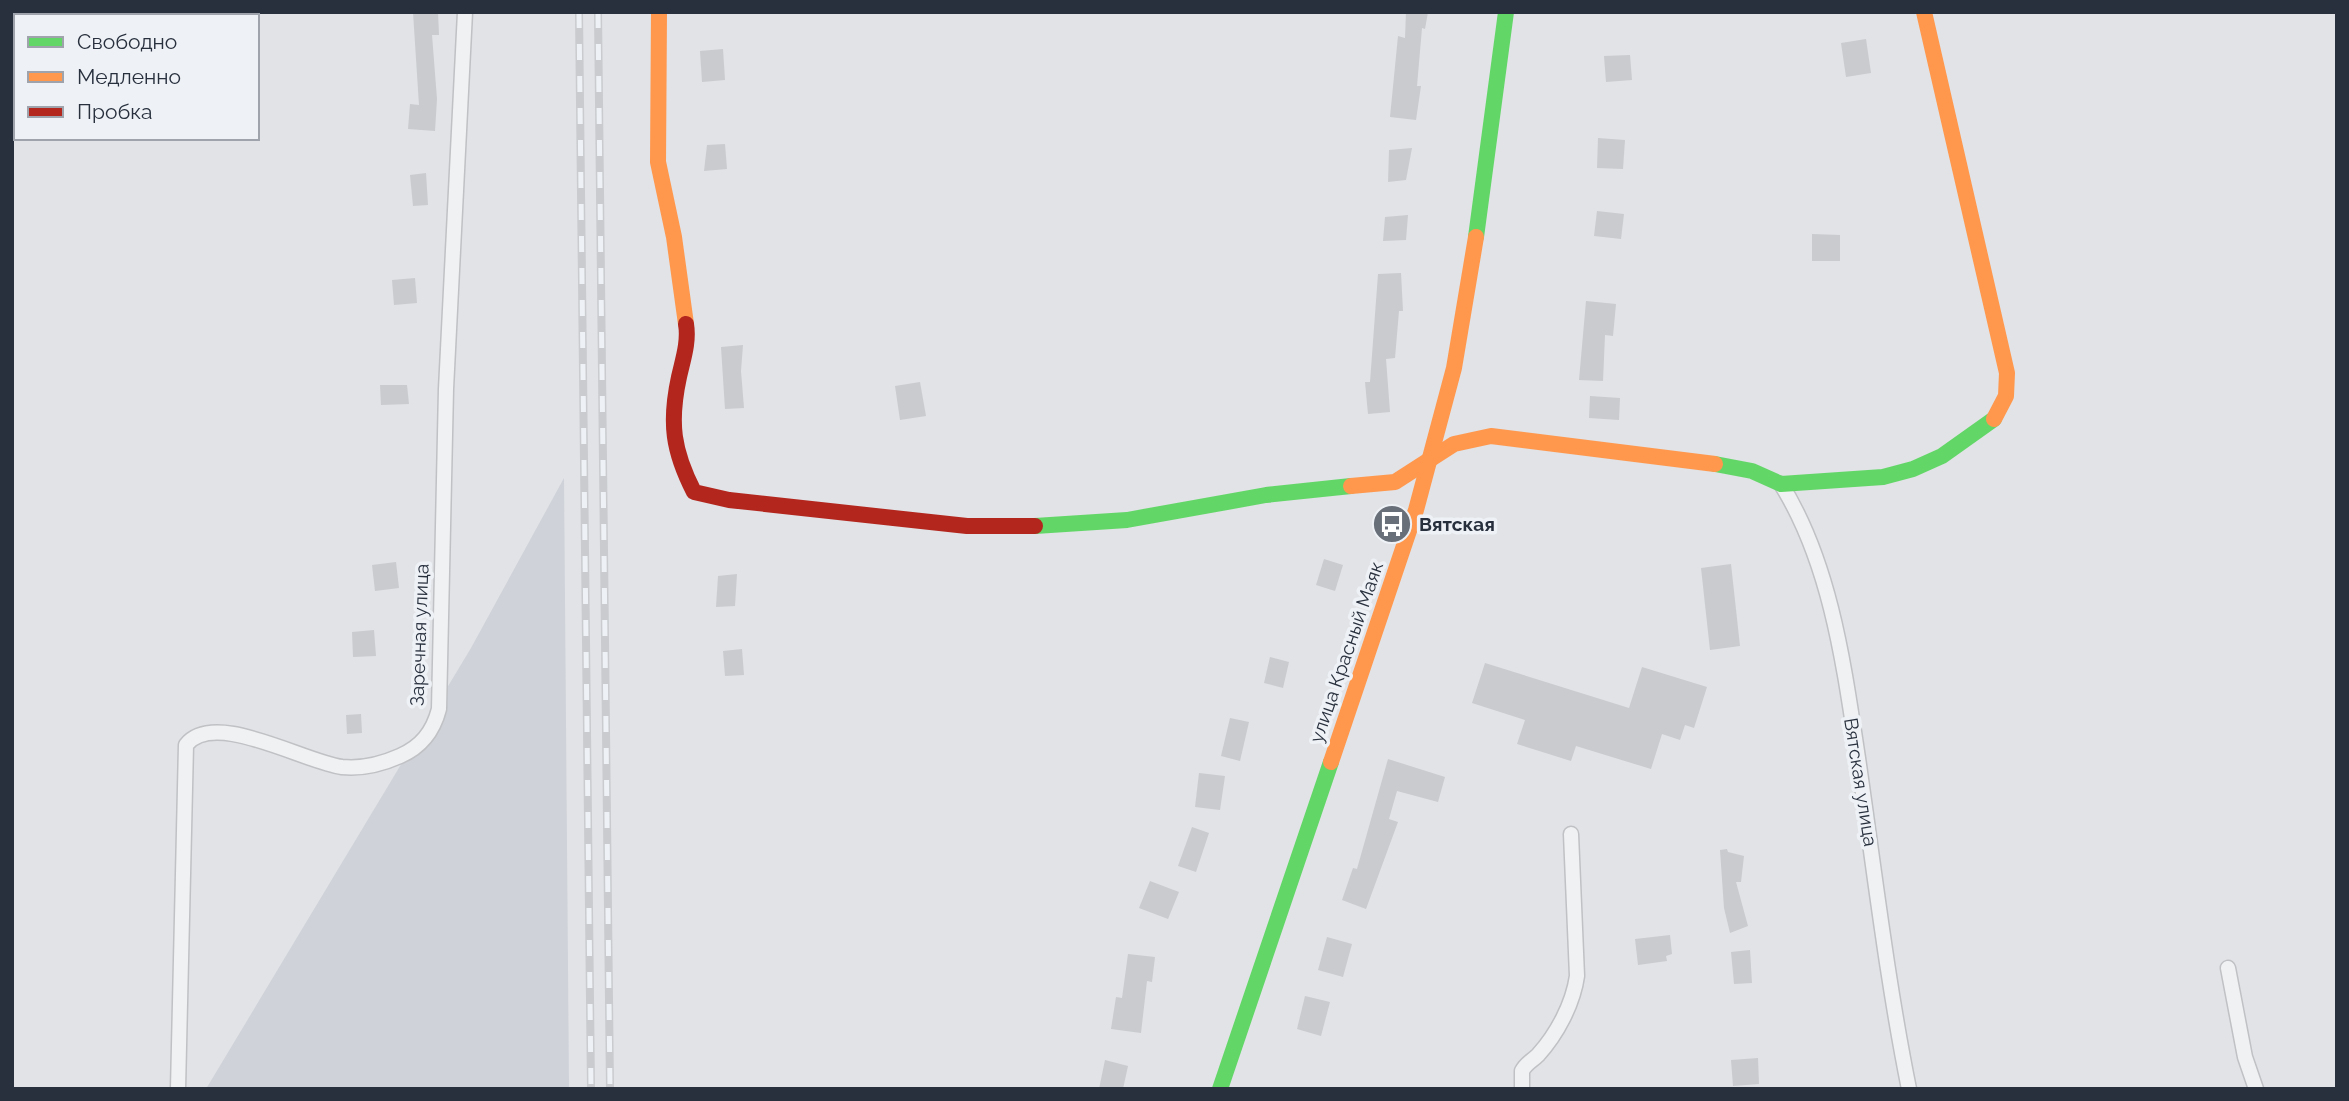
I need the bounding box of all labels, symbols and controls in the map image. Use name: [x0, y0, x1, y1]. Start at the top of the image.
legend: [14, 14, 259, 140]
text: Свободно: [77, 29, 177, 54]
text: Медленно: [77, 64, 181, 89]
text: Пробка: [77, 99, 153, 124]
bus stop icon: Вятская: [1371, 503, 1413, 545]
place label: Вятская: [1419, 513, 1495, 535]
street label: улица Красный Маяк: [1305, 559, 1387, 745]
street label: Заречная улица: [406, 563, 432, 707]
street label: Вятская улица: [1840, 716, 1882, 848]

